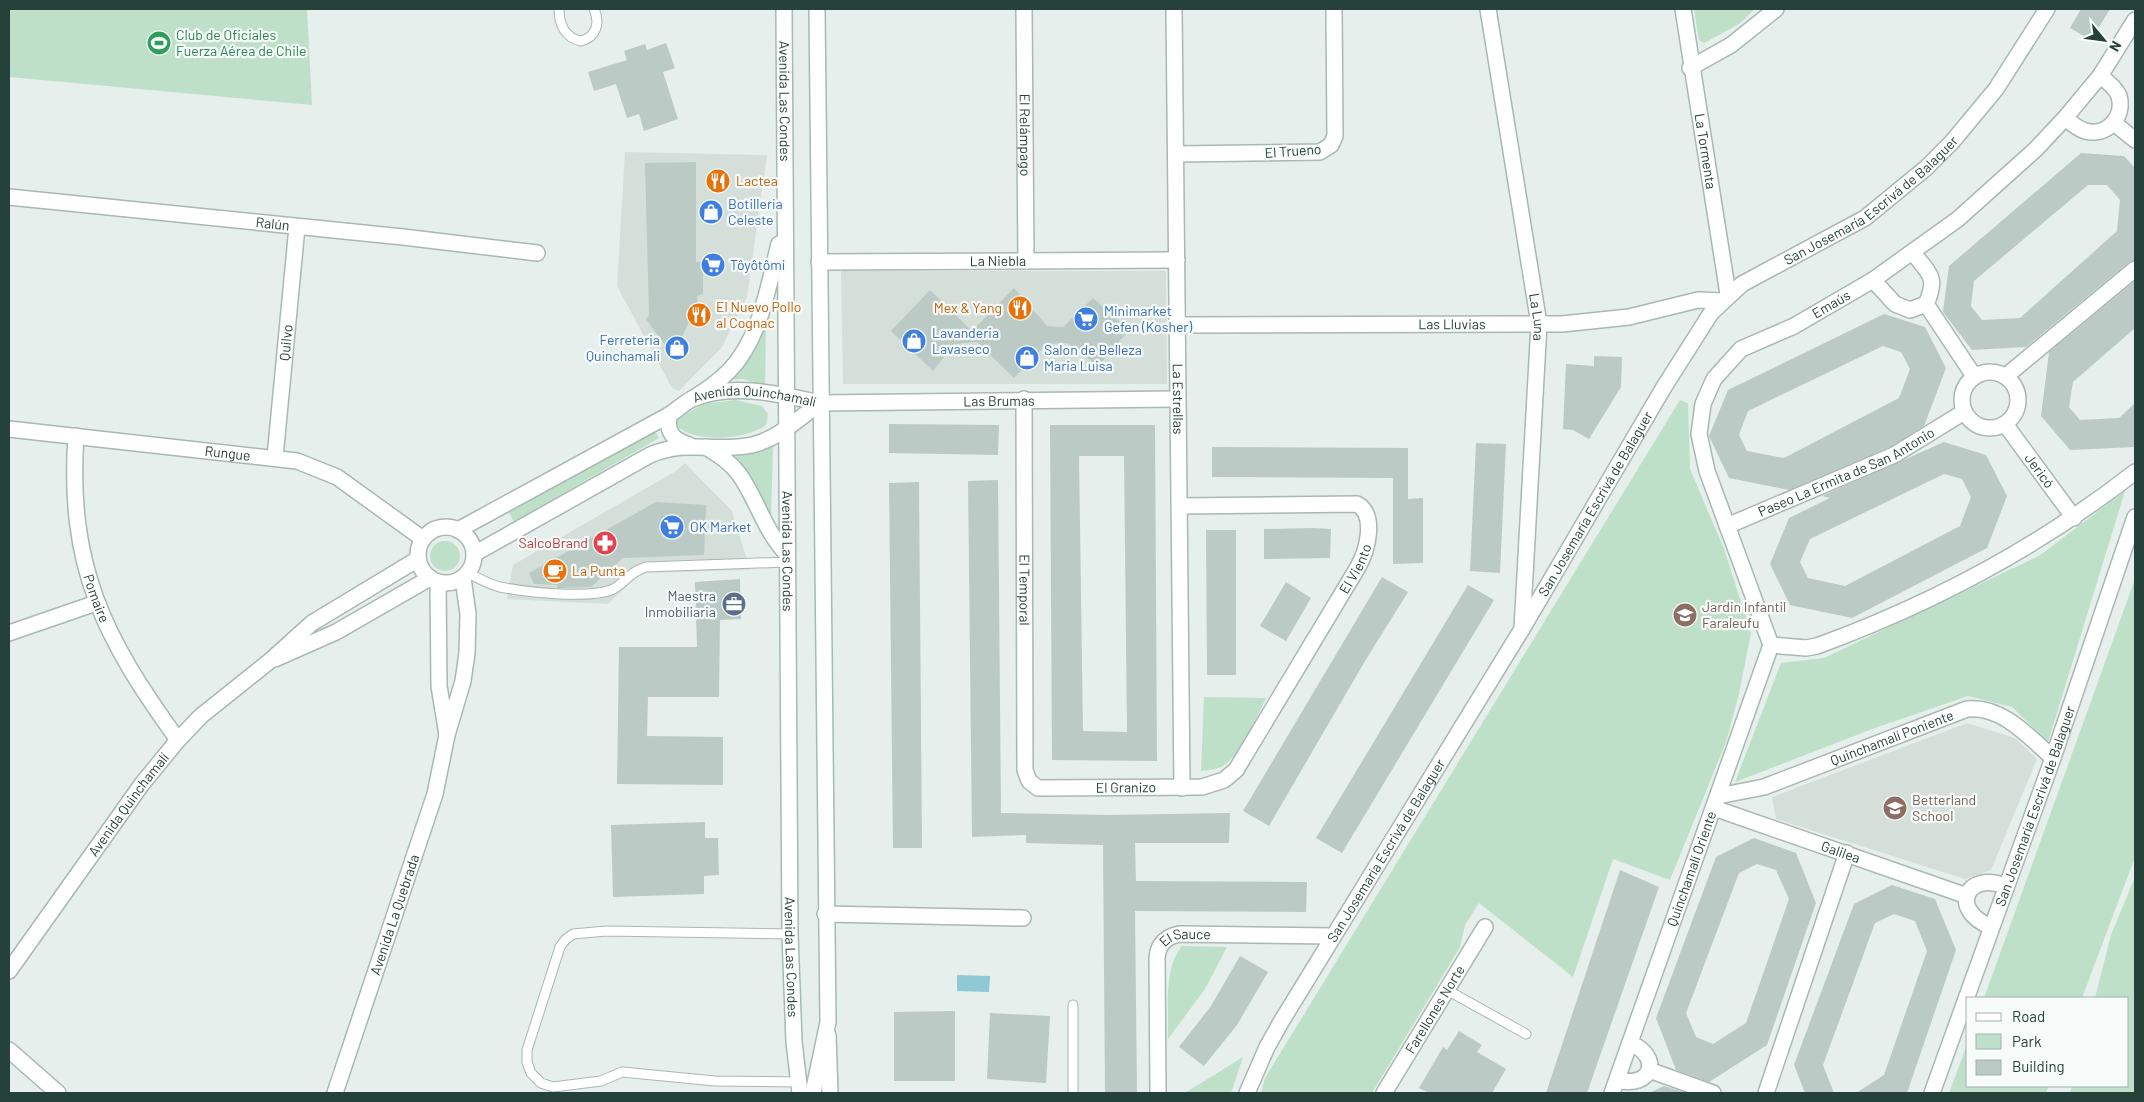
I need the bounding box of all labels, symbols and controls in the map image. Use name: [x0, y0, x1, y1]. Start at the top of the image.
north arrow: [2079, 15, 2129, 65]
place label: Club de Oficiales Fuerza Aérea de Chile: [176, 26, 306, 59]
sports icon: Club de Oficiales Fuerza Aérea de Chile: [146, 30, 172, 56]
text: N: [2106, 38, 2125, 55]
street label: Avenida Las Condes: [776, 41, 794, 162]
street label: El Relámpago: [1017, 94, 1034, 176]
street label: La Tormenta: [1692, 112, 1720, 190]
street label: San Josemaría Escrivá de Balaguer: [1781, 132, 1961, 268]
street label: El Trueno: [1264, 140, 1322, 161]
restaurant icon: Lactea: [705, 168, 731, 194]
place label: Lactea: [736, 172, 778, 189]
place label: Botilleria Celeste: [728, 195, 783, 228]
shop icon: Botilleria Celeste: [698, 199, 724, 225]
street label: Ralún: [255, 213, 290, 233]
supermarket icon: Tôyôtômi: [700, 252, 726, 278]
street label: La Niebla: [970, 252, 1026, 269]
place label: Tôyôtômi: [730, 256, 785, 273]
street label: Emaús: [1809, 286, 1853, 322]
street label: La Luna: [1526, 292, 1548, 341]
restaurant icon: Mex & Yang: [1007, 295, 1033, 321]
place label: El Nuevo Pollo al Cognac: [716, 298, 801, 331]
place label: Mex & Yang: [934, 299, 1002, 316]
restaurant icon: El Nuevo Pollo al Cognac: [686, 302, 712, 328]
place label: Minimarket Gefen (Kosher): [1104, 302, 1192, 335]
supermarket icon: Minimarket Gefen (Kosher): [1073, 306, 1099, 332]
street label: Las Lluvias: [1418, 315, 1486, 332]
street label: Quilvo: [275, 324, 296, 361]
place label: Lavanderia Lavaseco: [932, 324, 999, 357]
shop icon: Lavanderia Lavaseco: [901, 328, 927, 354]
place label: Ferreteria Quinchamali: [586, 331, 660, 364]
shop icon: Ferreteria Quinchamali: [664, 335, 690, 361]
place label: Salon de Belleza Maria Luisa: [1044, 341, 1142, 374]
shop icon: Salon de Belleza Maria Luisa: [1014, 345, 1040, 371]
street label: La Estrellas: [1170, 363, 1187, 435]
street label: Avenida Quinchamalí: [690, 381, 818, 410]
street label: Las Brumas: [963, 392, 1035, 409]
street label: San Josemaría Escrivá de Balaguer: [1534, 408, 1656, 599]
street label: Paseo La Ermita de San Antonio: [1755, 423, 1937, 520]
street label: Rungue: [204, 442, 252, 464]
street label: Jericó: [2021, 450, 2058, 491]
street label: Avenida Las Condes: [779, 491, 797, 612]
supermarket icon: OK Market: [659, 514, 685, 540]
place label: OK Market: [690, 518, 752, 535]
pharmacy icon: SalcoBrand: [592, 530, 618, 556]
place label: SalcoBrand: [519, 534, 588, 551]
street label: El Viento: [1335, 542, 1374, 597]
street label: El Temporal: [1016, 554, 1034, 626]
cafe icon: La Punta: [542, 558, 568, 584]
place label: La Punta: [572, 562, 626, 579]
street label: Pomaire: [80, 572, 114, 625]
place label: Maestra Inmobiliaria: [645, 587, 716, 620]
office icon: Maestra Inmobiliaria: [721, 591, 747, 617]
place label: Jardin Infantil Faraleufu: [1702, 598, 1786, 631]
school or university icon: Jardin Infantil Faraleufu: [1672, 602, 1698, 628]
street label: San Josemaría Escrivá de Balaguer: [1991, 703, 2078, 908]
street label: Quinchamalí Poniente: [1828, 706, 1956, 769]
street label: Avenida Quinchamalí: [84, 749, 172, 859]
street label: San Josemaría Escrivá de Balaguer: [1323, 756, 1448, 945]
street label: El Granizo: [1096, 778, 1156, 796]
place label: Betterland School: [1912, 791, 1976, 824]
school or university icon: Betterland School: [1882, 795, 1908, 821]
street label: Quinchamalí Oriente: [1663, 809, 1719, 928]
street label: Galilea: [1819, 837, 1863, 866]
street label: Avenida La Quebrada: [366, 852, 422, 977]
street label: Avenida Las Condes: [782, 897, 802, 1018]
street label: El Sauce: [1155, 925, 1211, 950]
street label: Farellones Norte: [1401, 962, 1468, 1056]
legend: [1966, 997, 2129, 1087]
text: Road: [2012, 1007, 2045, 1025]
text: Park: [2012, 1032, 2042, 1050]
text: Building: [2012, 1057, 2065, 1075]

